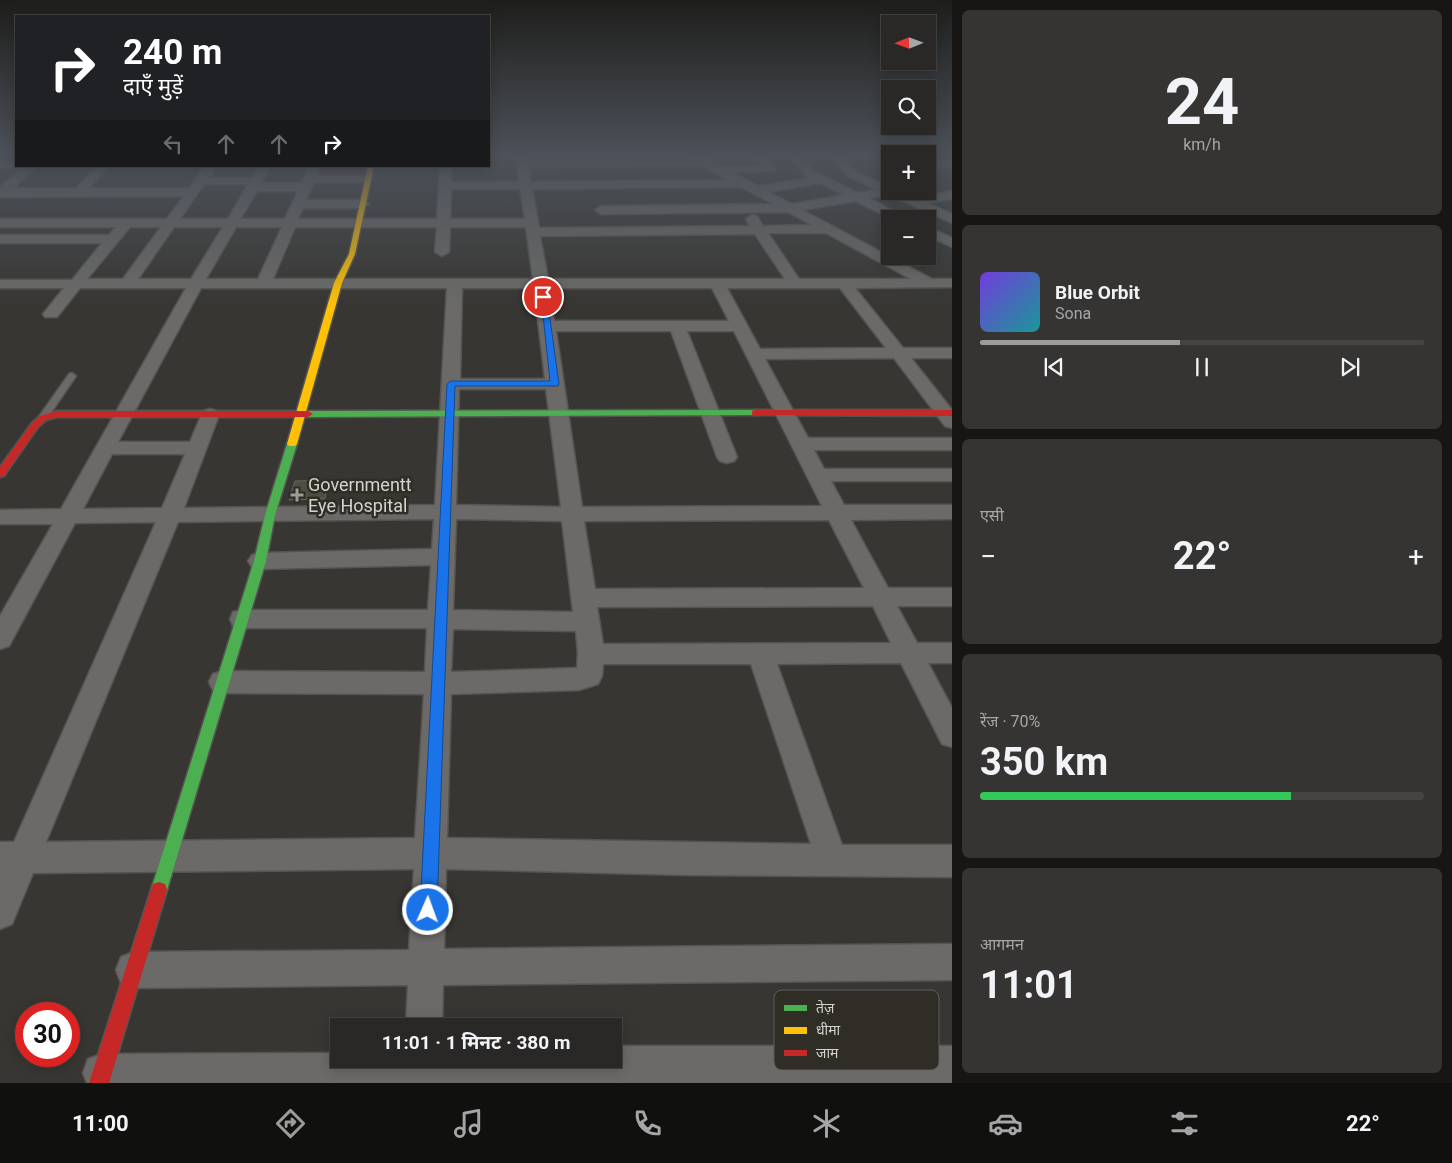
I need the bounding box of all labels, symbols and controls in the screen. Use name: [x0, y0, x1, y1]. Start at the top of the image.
north arrow: [881, 15, 936, 70]
map controls: [881, 15, 936, 265]
text: 240 m: [123, 32, 222, 73]
icon: right: [40, 35, 105, 100]
text: 24: [1165, 64, 1239, 140]
text: दाएँ मुड़ें: [123, 74, 183, 99]
button: search: [881, 80, 936, 135]
icon: left: [159, 130, 187, 158]
icon: ahead: [212, 130, 240, 158]
icon: ahead: [265, 130, 293, 158]
icon: right: [318, 130, 346, 158]
text: km/h: [1183, 135, 1221, 154]
button: +: [881, 145, 936, 200]
button: −: [881, 210, 936, 265]
pin: [522, 276, 564, 318]
text: Blue Orbit: [1055, 281, 1140, 304]
icon: arrive: [529, 283, 557, 311]
text: Sona: [1055, 304, 1091, 323]
icon: previous: [1040, 353, 1068, 381]
icon: pause: [1188, 353, 1216, 381]
icon: next: [1336, 353, 1364, 381]
place label: Governmentt Eye Hospital: [308, 474, 412, 516]
marker: Governmentt Eye Hospital: [290, 488, 304, 502]
text: एसी: [980, 506, 1004, 525]
text: 22°: [1173, 534, 1231, 578]
text: −: [980, 540, 996, 573]
text: +: [1408, 540, 1424, 573]
text: रेंज · 70%: [980, 712, 1040, 731]
text: 350 km: [980, 740, 1108, 784]
position arrow: [401, 883, 453, 935]
text: आगमन: [980, 935, 1024, 954]
text: 11:01: [980, 963, 1078, 1007]
legend: [774, 990, 939, 1070]
text: तेज़: [816, 999, 835, 1016]
speed limit sign: 30: [15, 1002, 80, 1067]
text: धीमा: [816, 1022, 841, 1038]
text: 11:01 · 1 मिनट · 380 m: [382, 1031, 570, 1054]
text: जाम: [816, 1045, 839, 1061]
icon: directions: [273, 1106, 308, 1141]
icon: music: [451, 1106, 486, 1141]
icon: phone: [630, 1106, 665, 1141]
icon: climate: [809, 1106, 844, 1141]
icon: car: [988, 1106, 1023, 1141]
icon: filters: [1167, 1106, 1202, 1141]
text: 11:00: [72, 1111, 129, 1136]
text: 22°: [1346, 1111, 1380, 1136]

